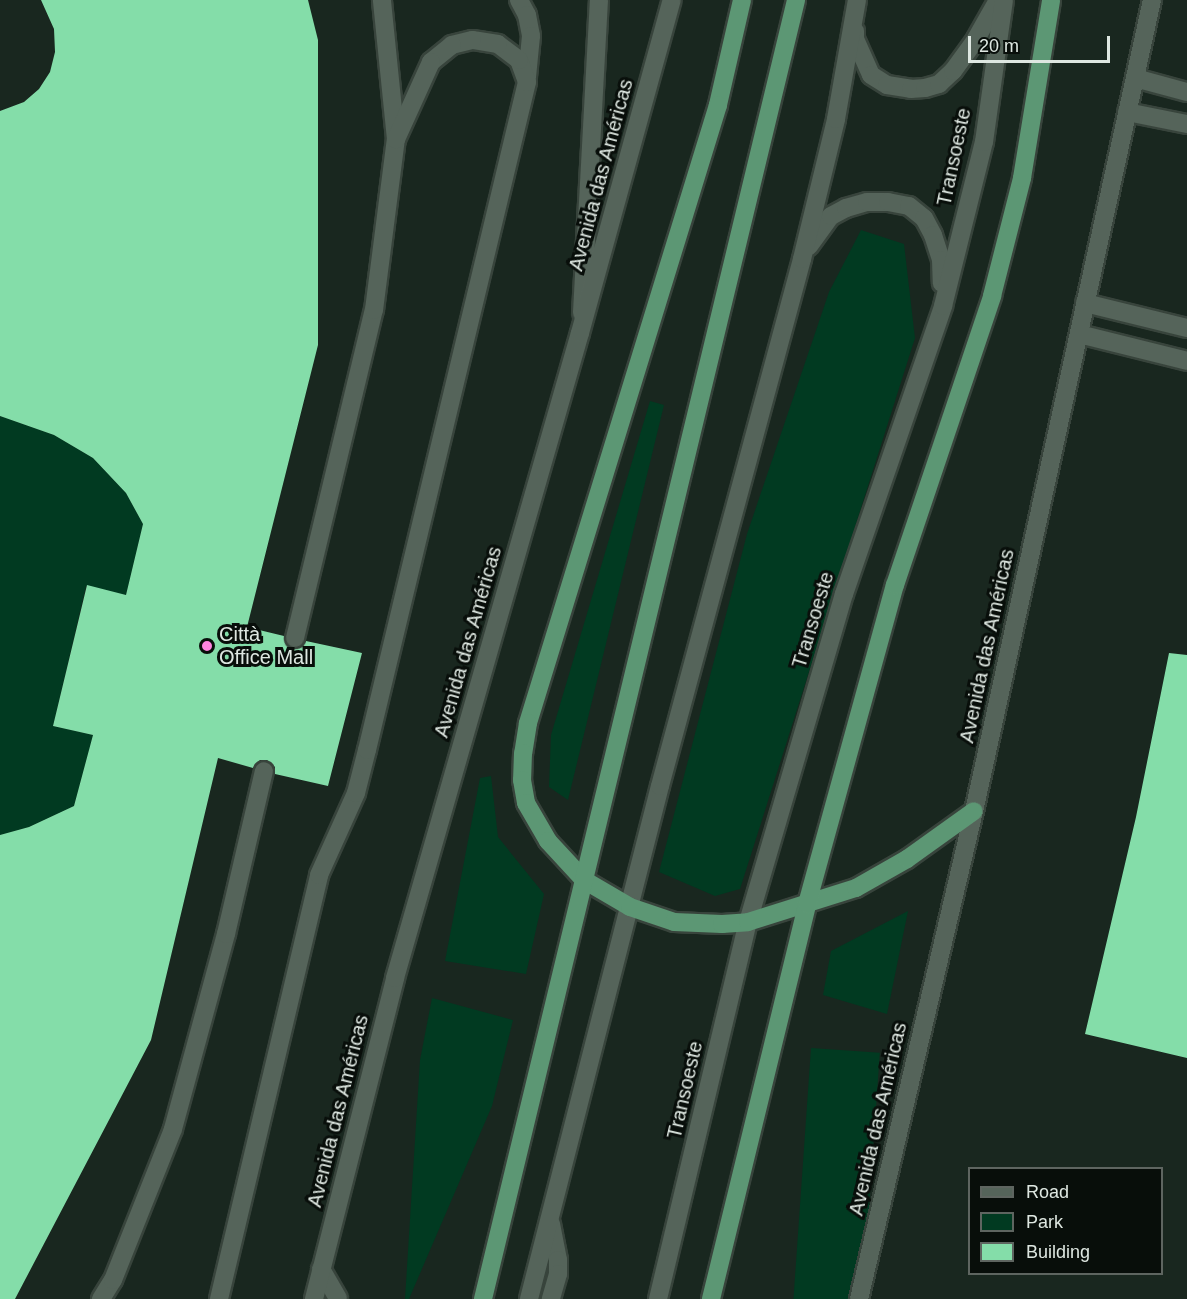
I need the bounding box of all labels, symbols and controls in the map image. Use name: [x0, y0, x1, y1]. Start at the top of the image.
scale bar: [971, 24, 1114, 62]
text: 20 m: [979, 36, 1019, 56]
street label: Avenida das Américas: [564, 76, 638, 274]
street label: Transoeste: [932, 106, 976, 208]
street label: Avenida das Américas: [429, 543, 507, 741]
street label: Avenida das Américas: [955, 546, 1019, 746]
street label: Transoeste: [787, 569, 839, 671]
place label: Città Office Mall: [219, 622, 313, 669]
marker: Città Office Mall: [200, 639, 214, 653]
street label: Avenida das Américas: [302, 1012, 374, 1210]
street label: Avenida das Américas: [844, 1020, 912, 1218]
street label: Transoeste: [662, 1039, 708, 1141]
legend: [968, 1167, 1163, 1275]
text: Road: [1026, 1182, 1069, 1202]
text: Park: [1026, 1212, 1063, 1232]
text: Building: [1026, 1242, 1090, 1262]

